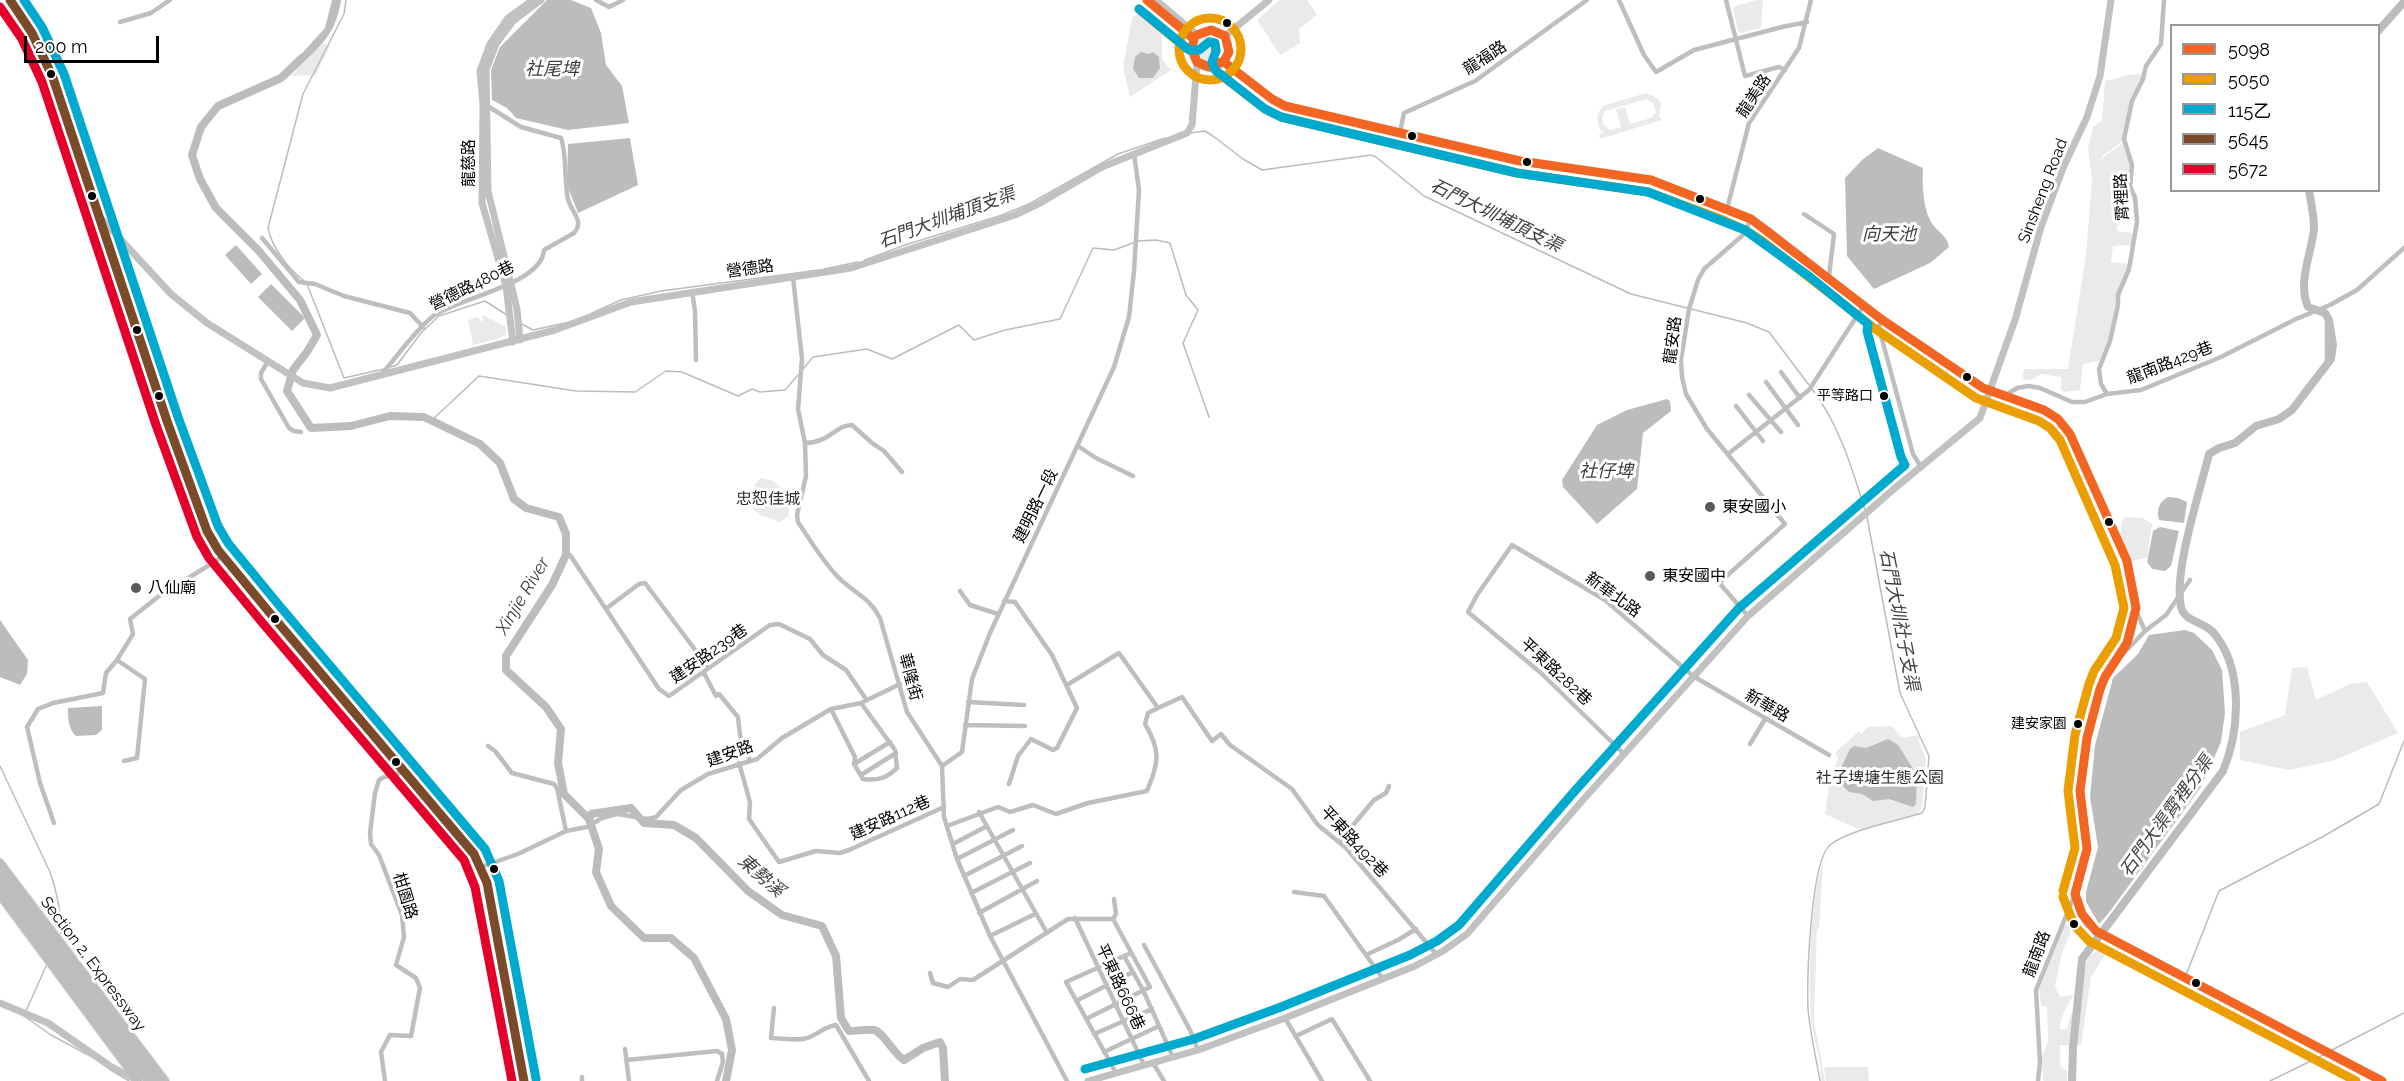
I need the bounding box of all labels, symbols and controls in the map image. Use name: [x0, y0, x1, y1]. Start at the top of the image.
unlabelled marker: [1221, 17, 1233, 29]
scale bar: [27, 24, 162, 62]
legend: [2170, 24, 2380, 192]
text: 200 m: [35, 36, 88, 57]
street label: 龍福路: [1460, 37, 1510, 79]
text: 5098: [2228, 39, 2270, 60]
water label: 社尾埤: [525, 59, 579, 81]
unlabelled marker: [45, 68, 57, 80]
text: 5050: [2228, 69, 2270, 90]
street label: 龍美路: [1733, 71, 1775, 121]
text: 115乙: [2228, 100, 2271, 121]
text: 5645: [2228, 129, 2268, 150]
unlabelled marker: [1406, 130, 1418, 142]
street label: Sinsheng Road: [2014, 136, 2072, 246]
street label: 龍慈路: [459, 139, 479, 187]
unlabelled marker: [1521, 156, 1533, 168]
text: 5672: [2228, 159, 2268, 180]
street label: 霄裡路: [2111, 173, 2133, 221]
water label: 石門大圳埔頂支渠: [1427, 175, 1565, 257]
water label: 石門大圳埔頂支渠: [876, 183, 1018, 253]
unlabelled marker: [86, 190, 98, 202]
unlabelled marker: [1694, 193, 1706, 205]
water label: 向天池: [1862, 224, 1916, 246]
street label: 營德路: [725, 256, 775, 282]
street label: 營德路480巷: [426, 257, 518, 315]
street label: 龍安路: [1661, 315, 1685, 365]
unlabelled marker: [131, 324, 143, 336]
street label: 龍南路429巷: [2124, 338, 2216, 388]
unlabelled marker: [1961, 371, 1973, 383]
place label: 平等路口: [1817, 388, 1873, 404]
unlabelled marker: [153, 390, 165, 402]
marker: 平等路口: [1878, 390, 1890, 402]
water label: 社仔埤: [1579, 461, 1633, 483]
street label: 建明路一段: [1010, 466, 1062, 546]
park label: 忠恕佳城: [736, 489, 800, 509]
place label: 東安國小: [1722, 497, 1786, 517]
marker: 東安國小: [1703, 500, 1717, 514]
unlabelled marker: [2103, 516, 2115, 528]
water label: 石門大圳社子支渠: [1875, 547, 1923, 693]
water label: Xinjie River: [492, 553, 554, 639]
place label: 東安國中: [1662, 566, 1726, 586]
street label: 新華北路: [1581, 568, 1645, 622]
marker: 東安國中: [1643, 569, 1657, 583]
place label: 八仙廟: [148, 578, 196, 598]
marker: 八仙廟: [129, 581, 143, 595]
unlabelled marker: [269, 613, 281, 625]
street label: 建安路239巷: [667, 620, 751, 688]
street label: 平東路282巷: [1516, 634, 1596, 710]
street label: 華隆街: [895, 651, 925, 703]
street label: 新華路: [1741, 686, 1793, 726]
place label: 建安家園: [2011, 716, 2067, 732]
marker: 建安家園: [2072, 718, 2084, 730]
street label: 建安路: [704, 737, 756, 771]
water label: 石門大渠霄裡分渠: [2116, 751, 2218, 881]
unlabelled marker: [390, 756, 402, 768]
park label: 社子埤塘生態公園: [1816, 768, 1944, 788]
street label: 建安路112巷: [847, 792, 933, 844]
street label: 平東路492巷: [1316, 802, 1392, 882]
water label: 東勢溪: [734, 850, 788, 902]
unlabelled marker: [488, 863, 500, 875]
street label: 柑園路: [389, 870, 421, 922]
street label: Section 2, Expressway: [36, 893, 150, 1035]
unlabelled marker: [2068, 918, 2080, 930]
street label: 龍南路: [2019, 928, 2055, 980]
street label: 平東路666巷: [1092, 941, 1148, 1033]
unlabelled marker: [2190, 977, 2202, 989]

